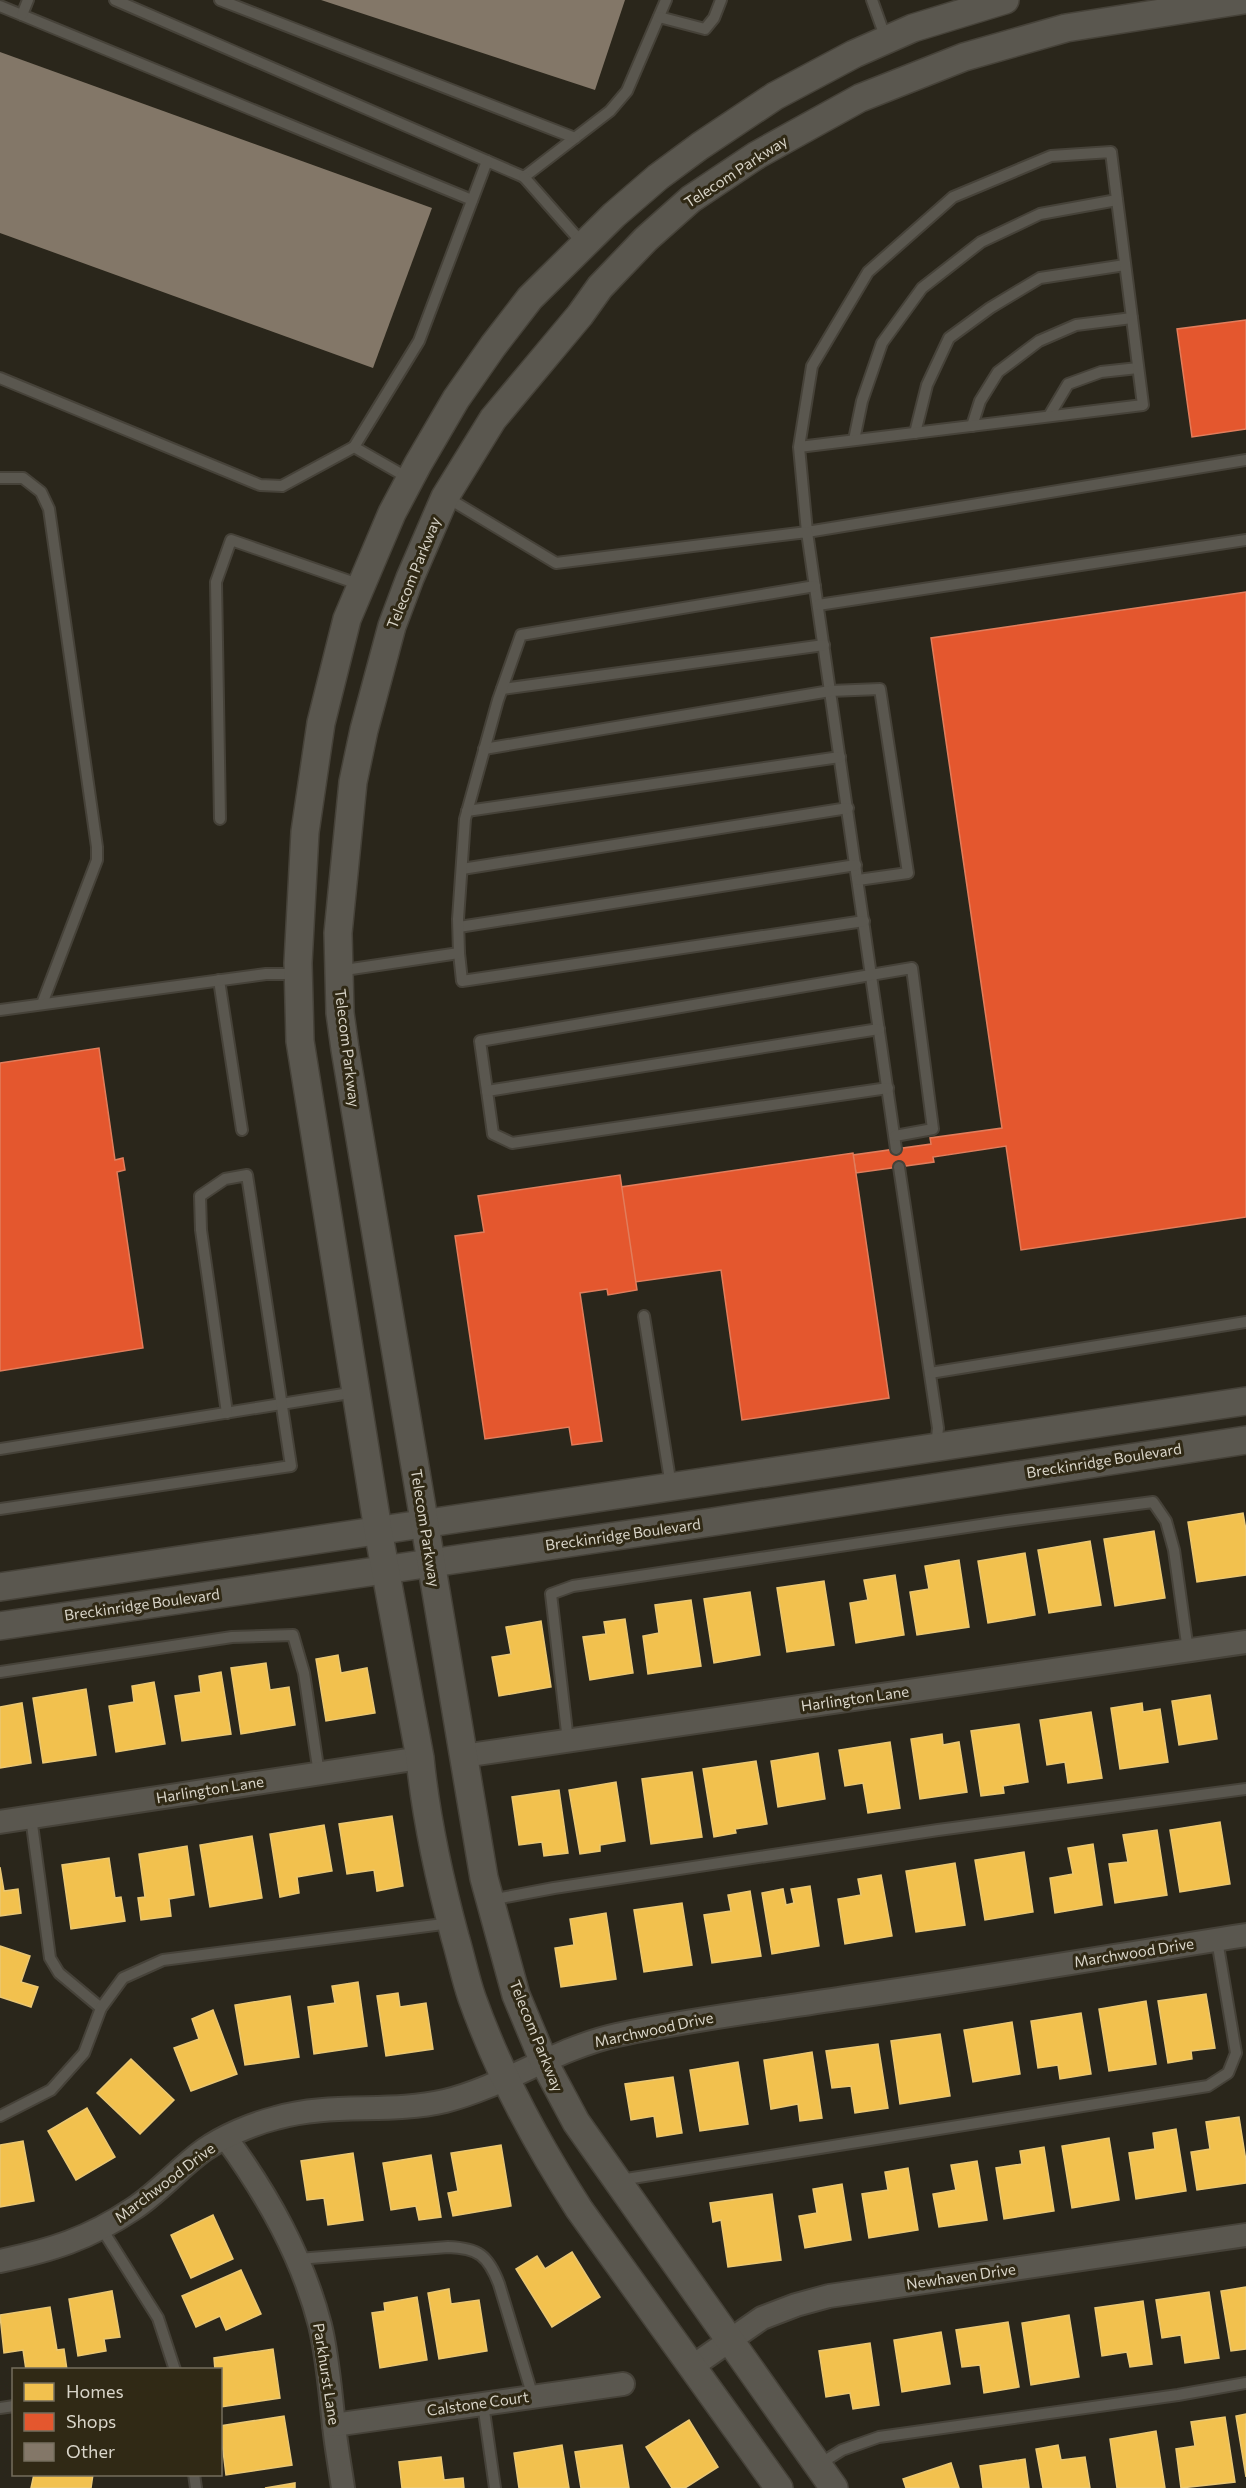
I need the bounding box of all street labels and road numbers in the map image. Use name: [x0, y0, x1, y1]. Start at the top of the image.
street label: Telecom Parkway: [681, 131, 790, 211]
street label: Telecom Parkway: [382, 514, 444, 631]
street label: Telecom Parkway: [332, 988, 364, 1108]
street label: Breckinridge Boulevard: [1025, 1439, 1183, 1481]
street label: Telecom Parkway: [408, 1468, 444, 1588]
street label: Breckinridge Boulevard: [544, 1514, 702, 1554]
street label: Breckinridge Boulevard: [63, 1584, 221, 1624]
street label: Harlington Lane: [800, 1682, 910, 1714]
street label: Harlington Lane: [155, 1772, 265, 1806]
street label: Marchwood Drive: [1073, 1934, 1195, 1970]
street label: Telecom Parkway: [506, 1977, 568, 2094]
street label: Marchwood Drive: [593, 2008, 715, 2050]
street label: Marchwood Drive: [111, 2139, 218, 2226]
street label: Newhaven Drive: [905, 2259, 1017, 2293]
street label: Parkhurst Lane: [310, 2322, 344, 2426]
street label: Calstone Court: [426, 2387, 530, 2419]

